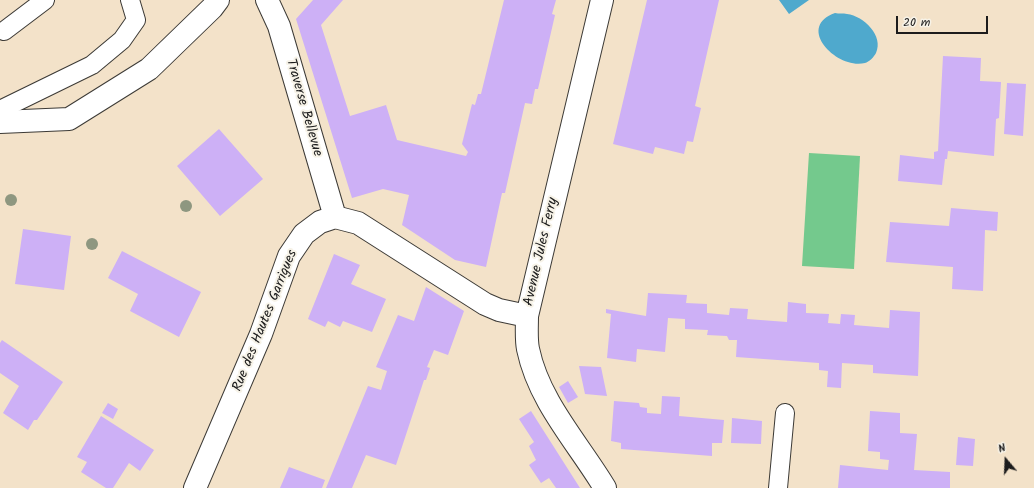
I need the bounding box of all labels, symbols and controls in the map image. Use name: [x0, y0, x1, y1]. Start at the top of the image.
scale bar: [898, 8, 990, 34]
text: 20 m: [903, 13, 930, 32]
street label: Traverse Bellevue: [281, 57, 325, 159]
street label: Avenue Jules Ferry: [521, 196, 563, 308]
street label: Rue des Hautes Garrigues: [230, 248, 302, 394]
text: N: [996, 439, 1008, 458]
north arrow: [986, 440, 1026, 480]

